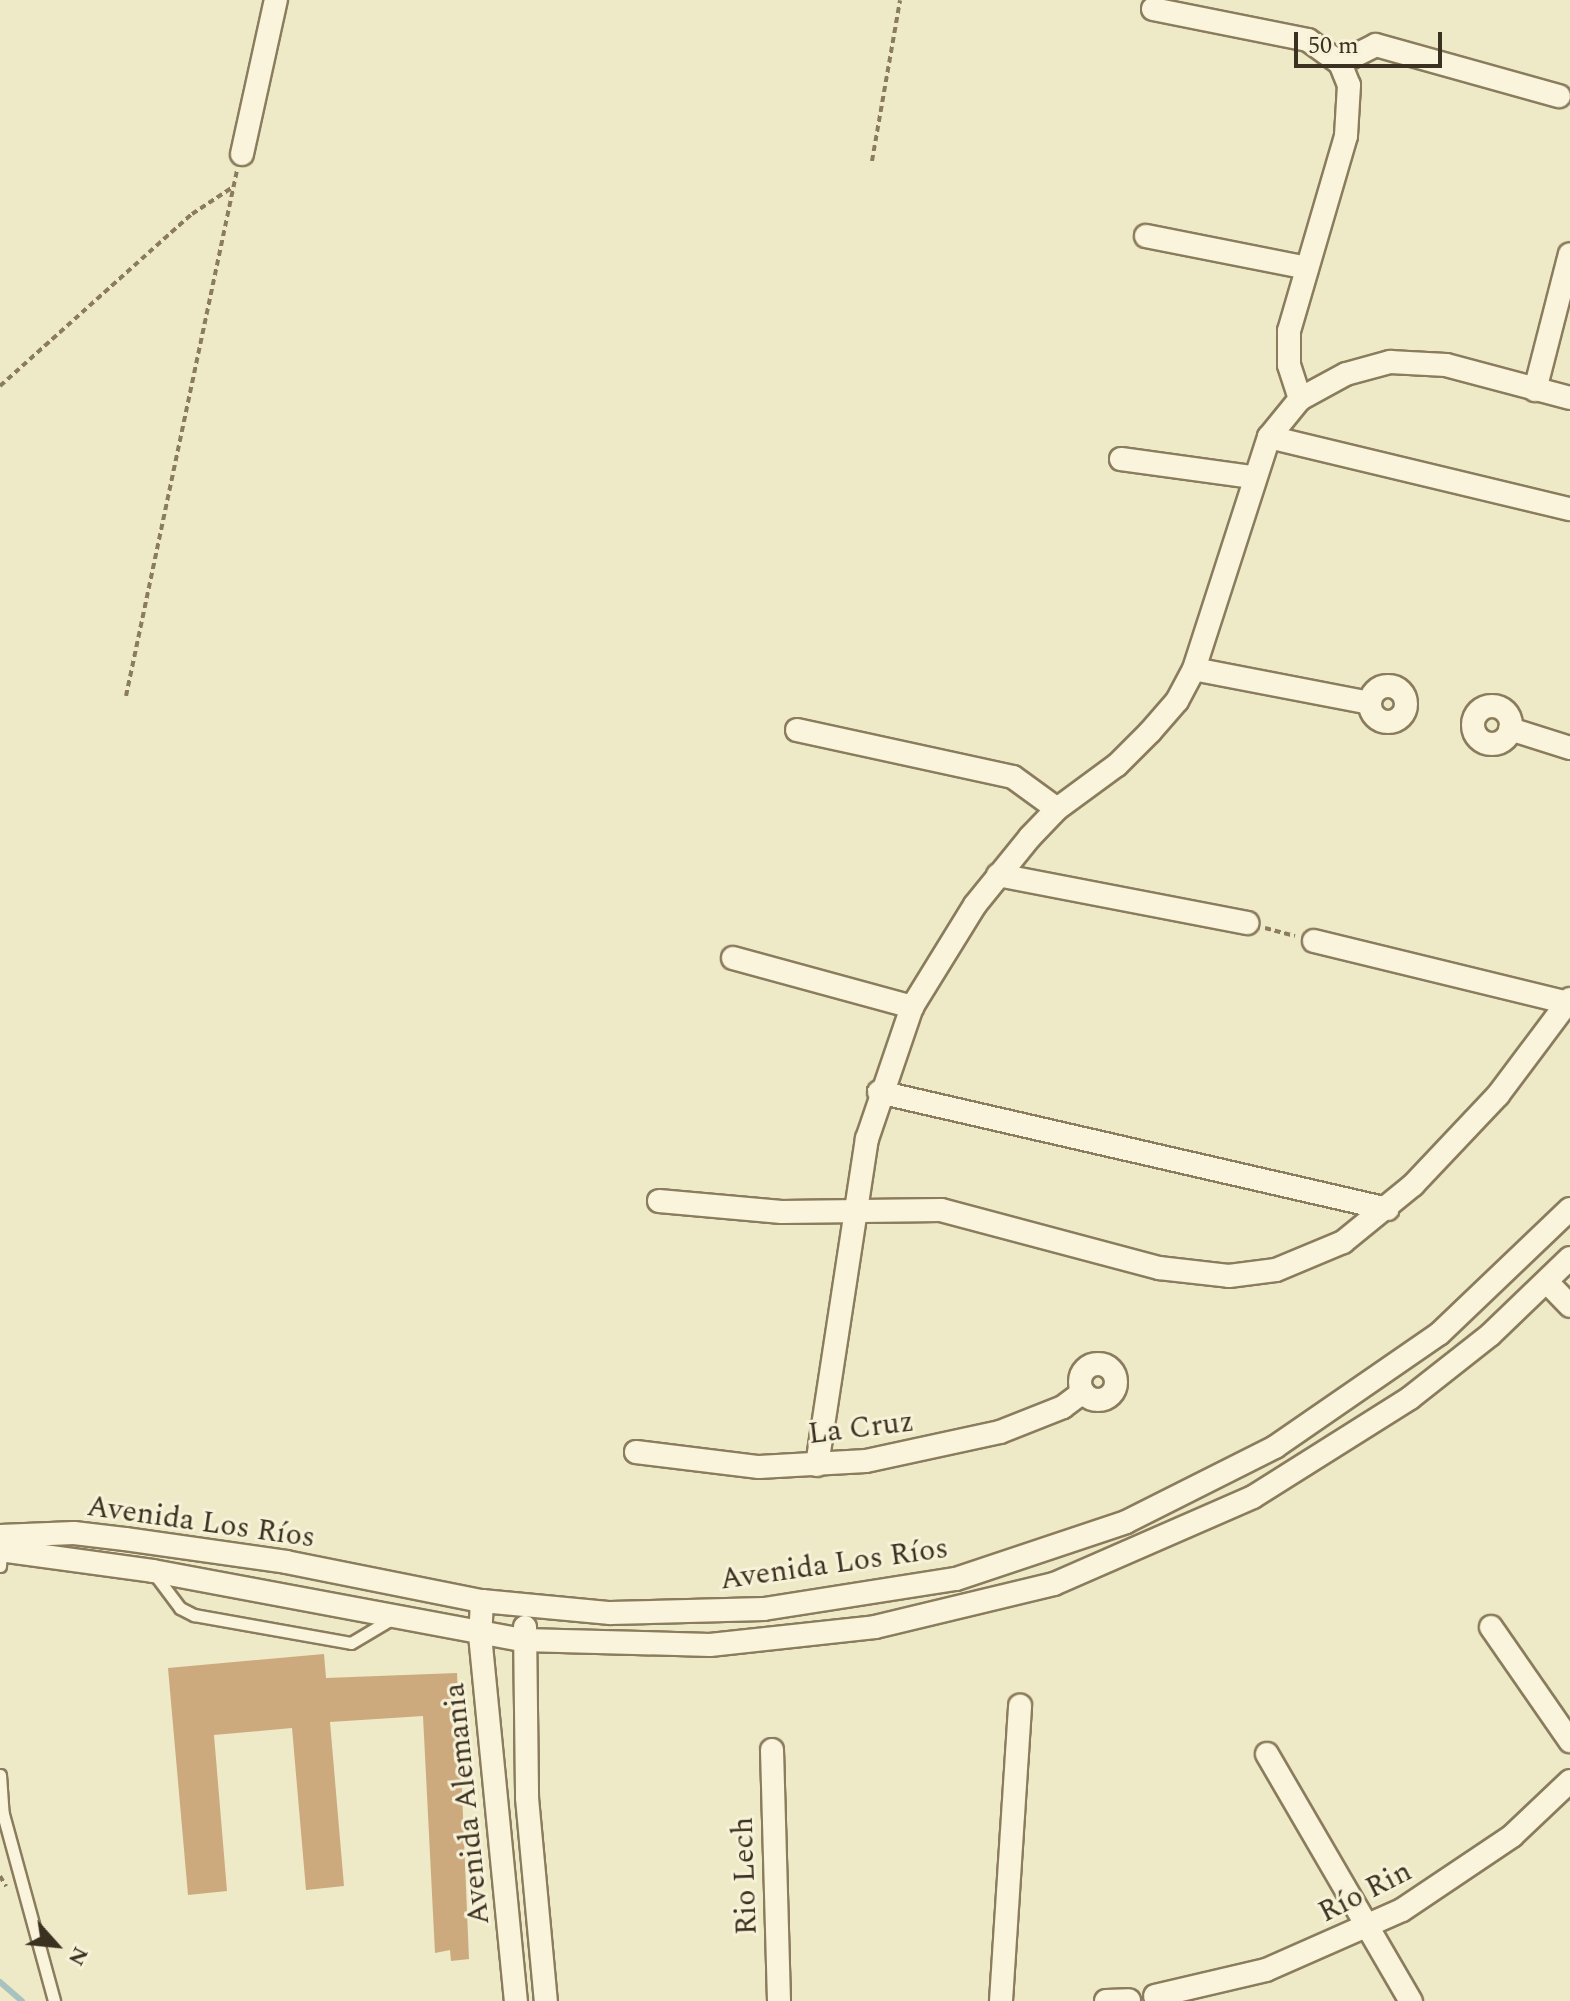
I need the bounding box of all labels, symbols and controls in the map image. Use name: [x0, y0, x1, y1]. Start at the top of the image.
scale bar: [1298, 16, 1446, 66]
text: 50 m: [1308, 28, 1359, 64]
street label: La Cruz: [806, 1404, 916, 1452]
street label: Avenida Los Ríos: [85, 1488, 317, 1556]
street label: Avenida Los Ríos: [718, 1530, 950, 1598]
street label: Avenida Alemania: [436, 1681, 498, 1927]
street label: Rio Lech: [725, 1816, 765, 1936]
street label: Río Rin: [1312, 1853, 1418, 1931]
north arrow: [16, 1905, 96, 1985]
text: N: [59, 1941, 97, 1972]

